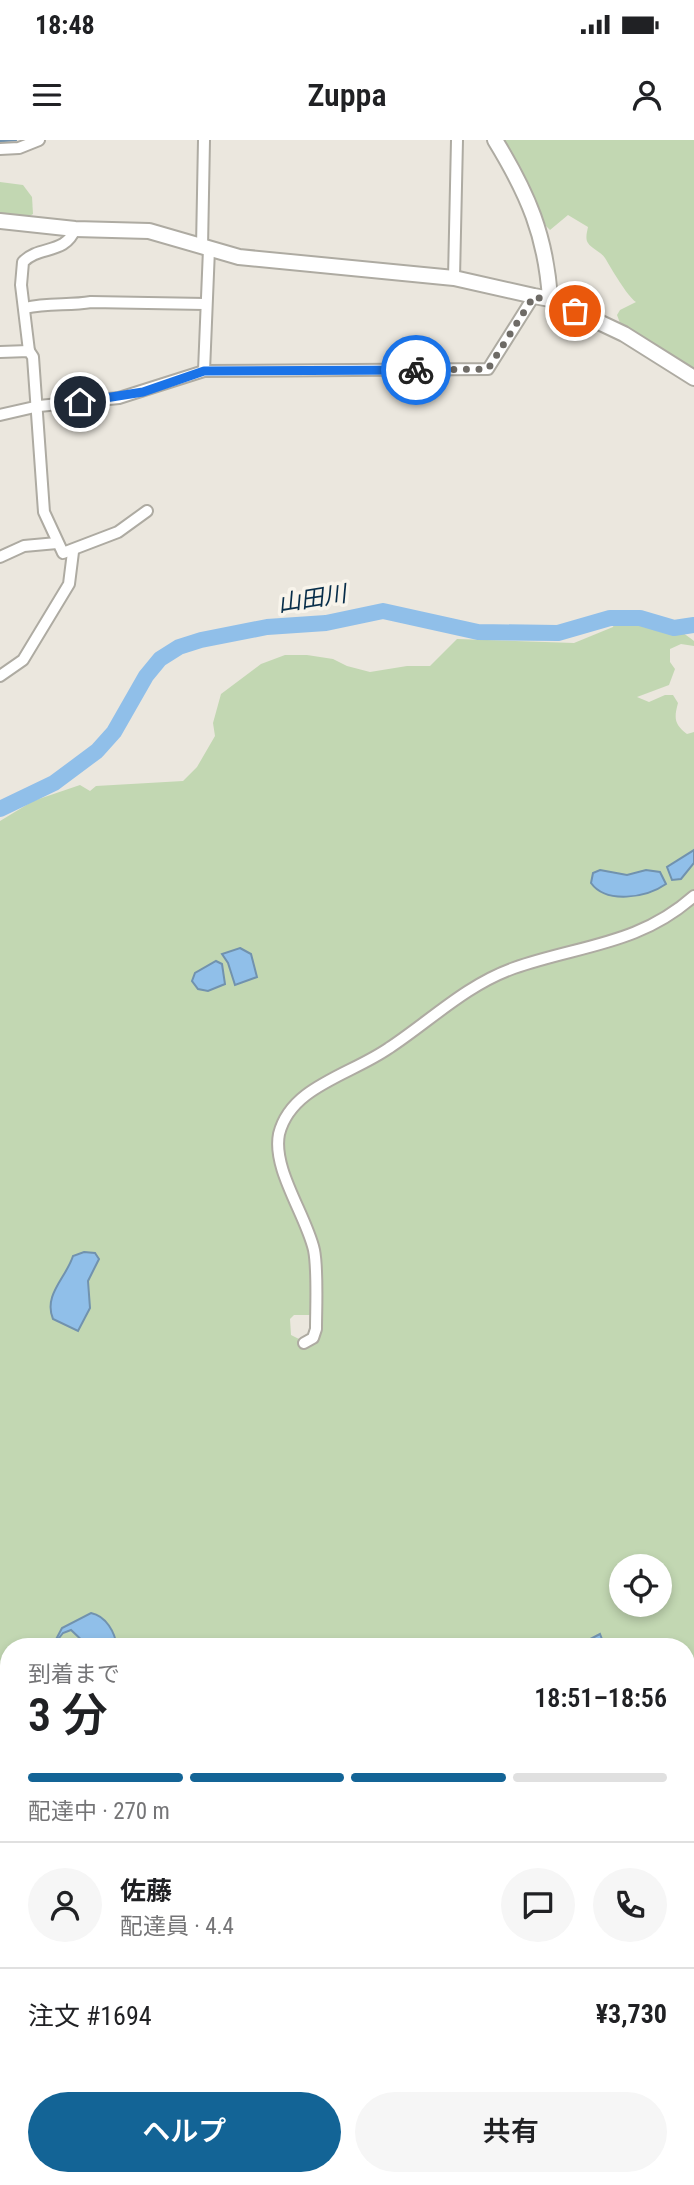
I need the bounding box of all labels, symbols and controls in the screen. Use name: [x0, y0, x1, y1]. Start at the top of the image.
text: 18:48: [35, 10, 95, 40]
icon: menu: [28, 76, 66, 114]
text: Zuppa: [307, 76, 387, 114]
icon: person: [628, 76, 666, 114]
pin: [545, 281, 605, 341]
icon: bag: [556, 292, 594, 330]
courier: [381, 335, 451, 405]
icon: bike: [397, 351, 435, 389]
pin: [50, 372, 110, 432]
icon: home: [61, 383, 99, 421]
water label: 山田川: [276, 580, 351, 618]
map controls: [609, 1554, 672, 1617]
button: locate: [609, 1554, 672, 1617]
text: 到着まで: [28, 1661, 120, 1688]
text: 18:51–18:56: [534, 1683, 667, 1713]
text: 3 分: [28, 1688, 108, 1742]
text: 配達中 · 270 m: [28, 1798, 170, 1825]
button: person: [28, 1868, 102, 1942]
button: chat: [501, 1868, 575, 1942]
button: phone: [593, 1868, 667, 1942]
text: 佐藤: [120, 1876, 172, 1906]
text: 配達員 · 4.4: [120, 1913, 234, 1940]
text: ¥3,730: [596, 1999, 667, 2029]
text: 注文 #1694: [28, 2001, 152, 2031]
button: ヘルプ: [28, 2092, 341, 2172]
button: 共有: [355, 2092, 667, 2172]

